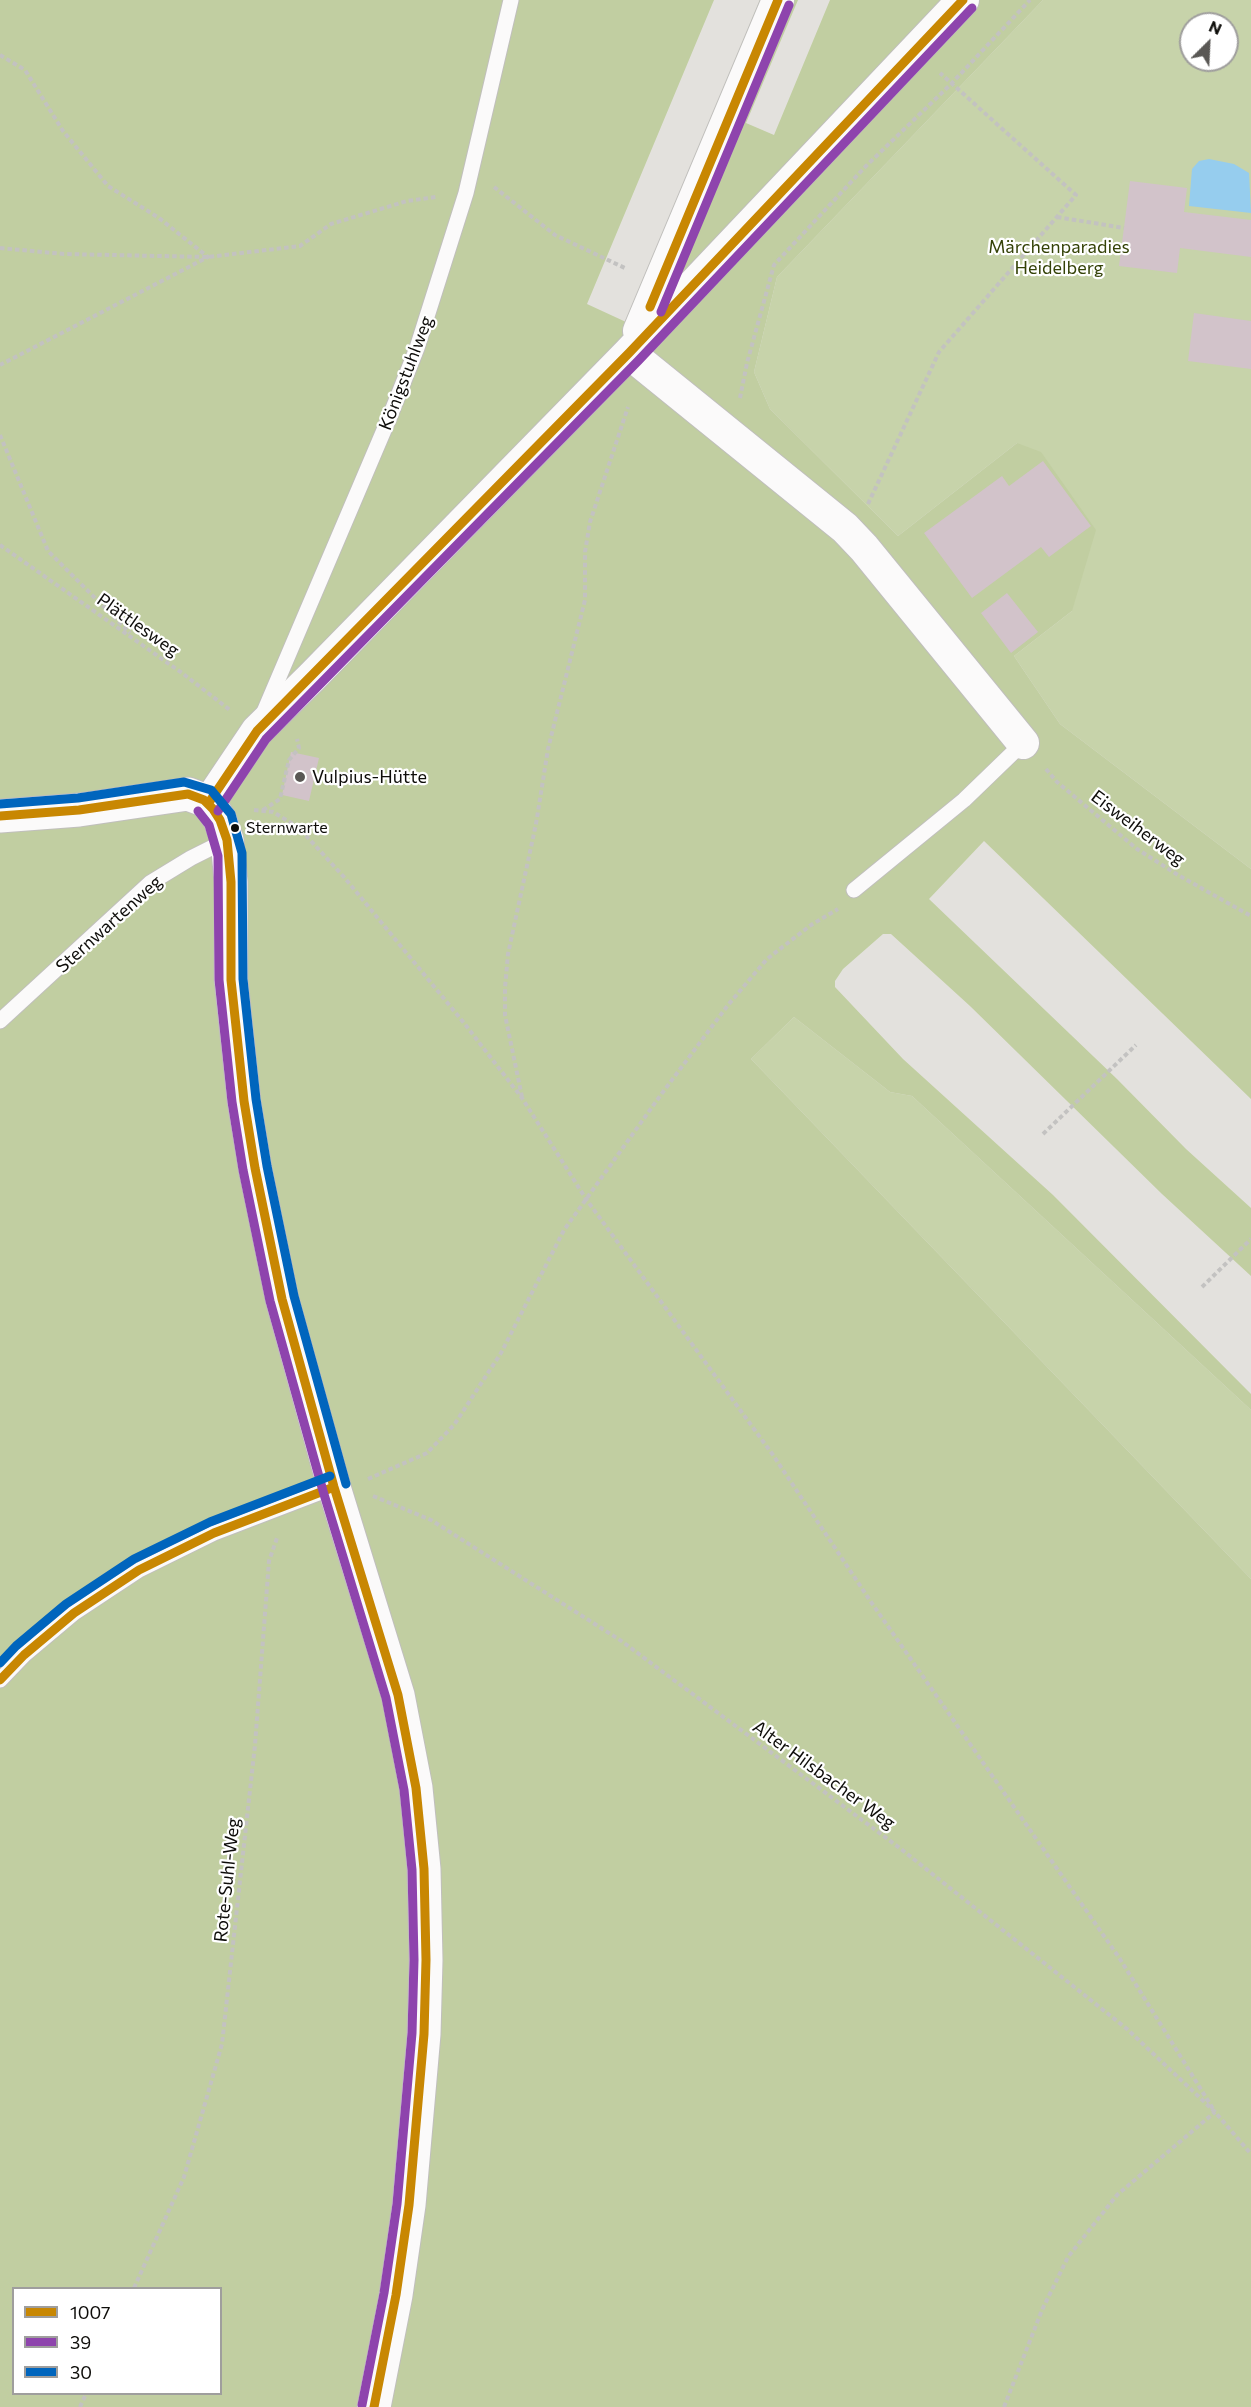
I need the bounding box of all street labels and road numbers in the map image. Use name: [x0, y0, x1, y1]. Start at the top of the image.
street label: Königstuhlweg: [374, 313, 438, 433]
street label: Plättlesweg: [93, 589, 183, 661]
street label: Eisweiherweg: [1087, 786, 1189, 870]
street label: Sternwartenweg: [51, 871, 167, 977]
street label: Alter Hilsbacher Weg: [748, 1716, 900, 1834]
street label: Rote-Suhl-Weg: [210, 1817, 244, 1943]

